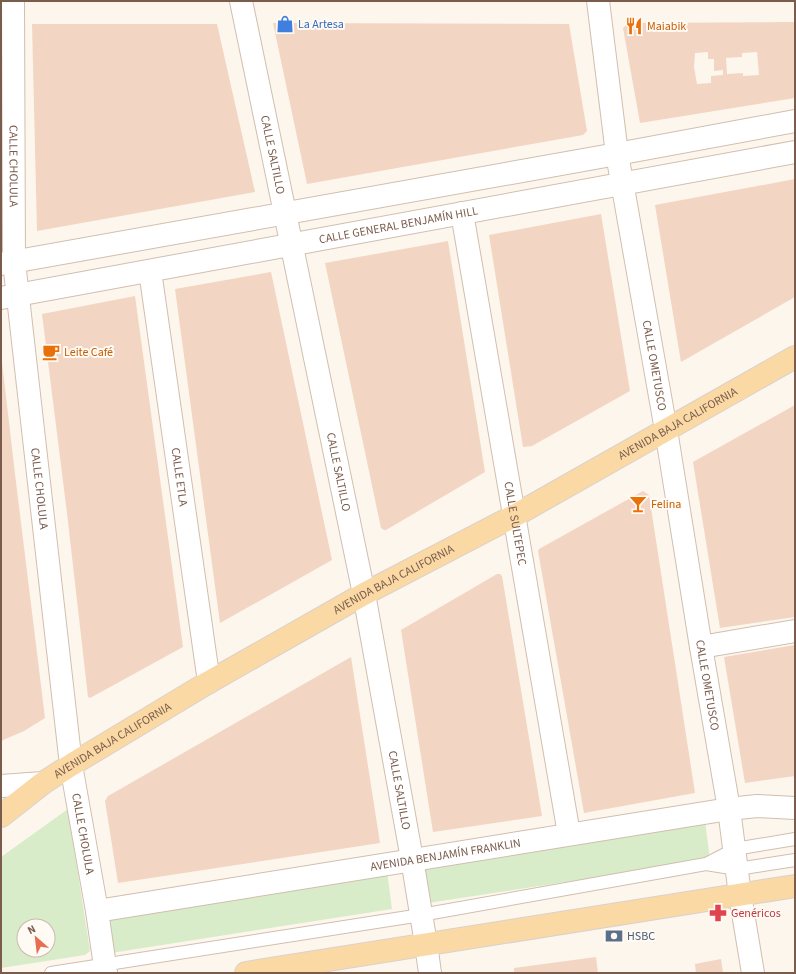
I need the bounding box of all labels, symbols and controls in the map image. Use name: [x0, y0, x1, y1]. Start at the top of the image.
shop icon: La Artesa: [275, 14, 295, 34]
place label: La Artesa: [298, 16, 344, 33]
restaurant icon: Maiabik: [624, 16, 644, 36]
place label: Maiabik: [647, 18, 686, 35]
street label: CALLE SALTILLO: [256, 114, 289, 196]
street label: CALLE CHOLULA: [4, 125, 22, 208]
street label: CALLE GENERAL BENJAMÍN HILL: [318, 202, 479, 248]
street label: CALLE OMETUSCO: [638, 319, 670, 412]
cafe icon: Leite Café: [41, 342, 61, 362]
place label: Leite Café: [64, 344, 113, 361]
street label: AVENIDA BAJA CALIFORNIA: [615, 383, 741, 464]
street label: CALLE SALTILLO: [322, 431, 355, 513]
street label: CALLE CHOLULA: [26, 447, 52, 531]
street label: CALLE ETLA: [166, 447, 192, 508]
street label: CALLE SULTEPEC: [499, 480, 531, 567]
bar icon: Felina: [628, 494, 648, 514]
place label: Felina: [651, 496, 681, 513]
street label: AVENIDA BAJA CALIFORNIA: [330, 540, 458, 619]
street label: CALLE OMETUSCO: [691, 639, 723, 732]
street label: AVENIDA BAJA CALIFORNIA: [51, 698, 175, 783]
street label: CALLE SALTILLO: [384, 749, 415, 831]
street label: CALLE CHOLULA: [67, 792, 98, 876]
street label: AVENIDA BENJAMÍN FRANKLIN: [369, 835, 522, 876]
pharmacy icon: Genéricos: [708, 903, 728, 923]
place label: Genéricos: [731, 905, 781, 922]
north arrow: [16, 918, 56, 958]
text: N: [25, 921, 38, 938]
bank icon: HSBC: [604, 926, 624, 946]
place label: HSBC: [627, 928, 655, 945]

